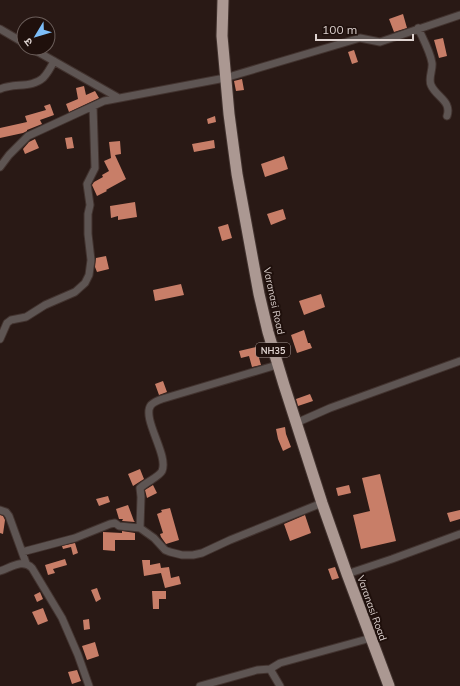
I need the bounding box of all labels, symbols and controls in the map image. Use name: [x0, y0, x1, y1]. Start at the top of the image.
north arrow: [16, 16, 56, 56]
scale bar: [316, 16, 413, 42]
text: 100 m: [322, 22, 357, 37]
text: उ: [20, 35, 36, 49]
street label: Varanasi Road: [261, 266, 287, 336]
road number: NH35: [256, 343, 290, 357]
street label: Varanasi Road: [354, 574, 390, 642]

